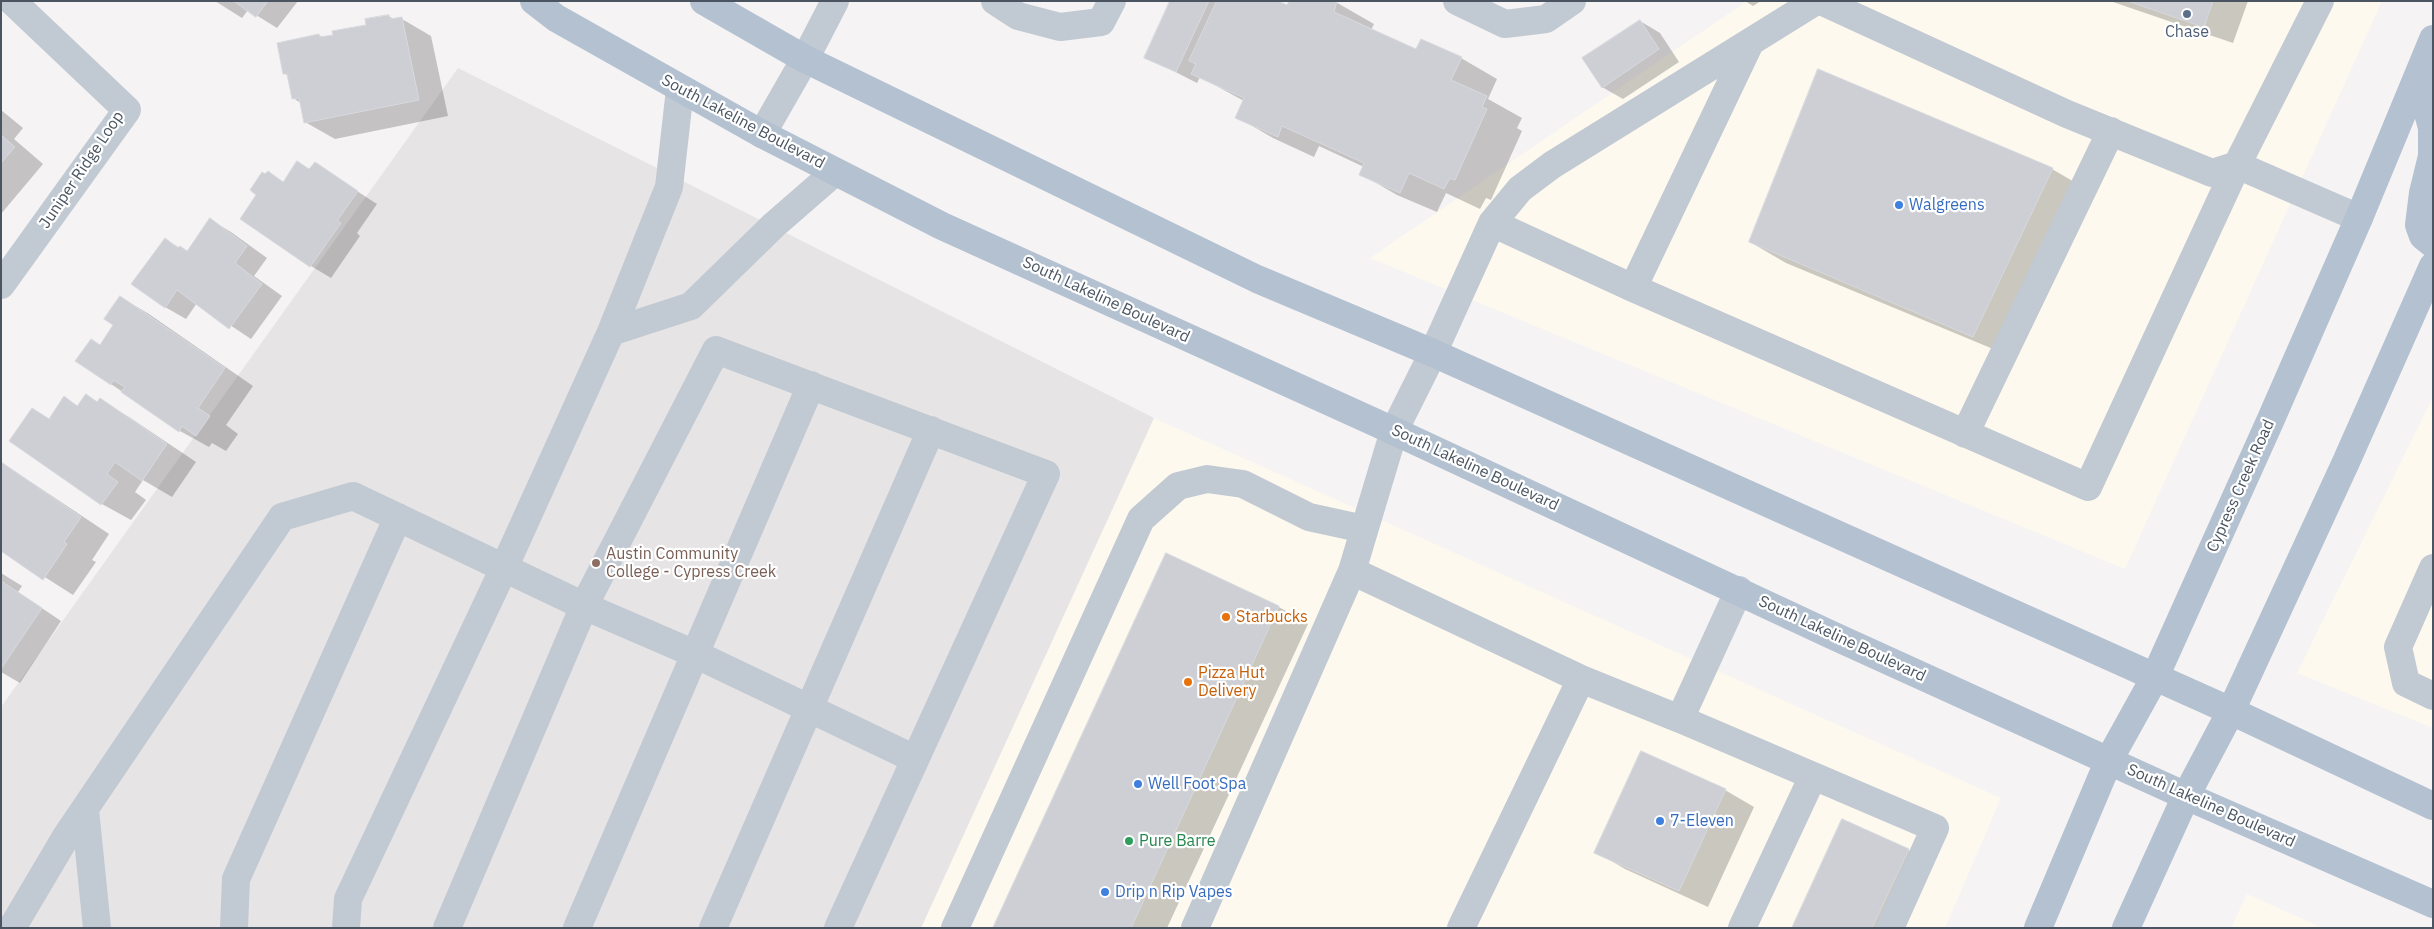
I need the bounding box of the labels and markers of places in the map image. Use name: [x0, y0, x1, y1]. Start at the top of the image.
marker: Chase: [2181, 8, 2193, 20]
place label: Chase: [2165, 22, 2209, 42]
place label: Walgreens: [1909, 195, 1985, 215]
marker: Walgreens: [1893, 199, 1905, 211]
place label: Austin Community College - Cypress Creek: [606, 544, 776, 582]
marker: Austin Community College - Cypress Creek: [590, 557, 602, 569]
place label: Starbucks: [1236, 607, 1308, 627]
marker: Starbucks: [1220, 611, 1232, 623]
place label: Pizza Hut Delivery: [1198, 663, 1265, 701]
marker: Pizza Hut Delivery: [1182, 676, 1194, 688]
place label: Well Foot Spa: [1148, 774, 1246, 794]
marker: Well Foot Spa: [1132, 778, 1144, 790]
place label: 7-Eleven: [1670, 811, 1734, 831]
marker: 7-Eleven: [1654, 815, 1666, 827]
place label: Pure Barre: [1139, 831, 1216, 851]
marker: Pure Barre: [1123, 835, 1135, 847]
place label: Drip n Rip Vapes: [1115, 882, 1232, 902]
marker: Drip n Rip Vapes: [1099, 886, 1111, 898]

